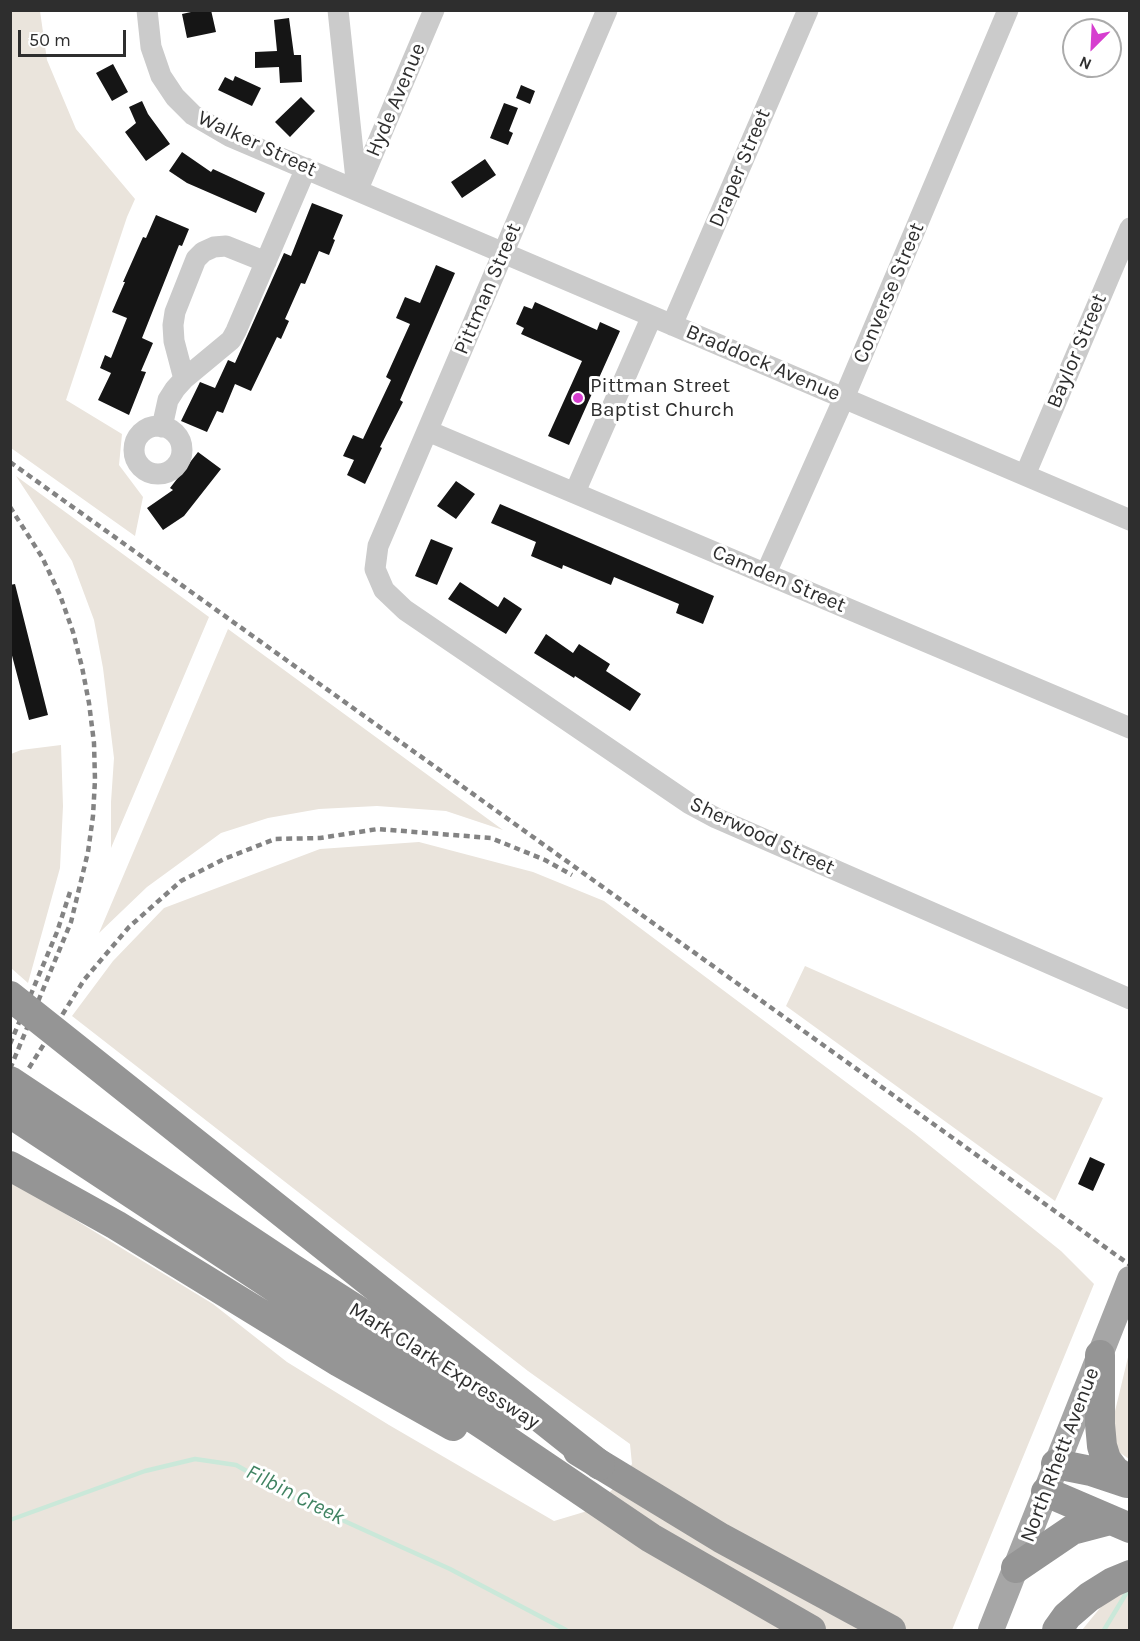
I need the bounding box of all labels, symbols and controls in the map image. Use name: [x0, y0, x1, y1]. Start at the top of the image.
scale bar: [21, 18, 129, 56]
north arrow: [1062, 18, 1122, 78]
text: 50 m: [29, 29, 71, 51]
street label: Hyde Avenue: [361, 39, 431, 161]
text: N: [1076, 52, 1094, 74]
street label: Walker Street: [193, 105, 321, 183]
street label: Draper Street: [704, 105, 776, 231]
street label: Converse Street: [848, 219, 930, 367]
street label: Pittman Street: [449, 220, 527, 358]
street label: Baylor Street: [1042, 290, 1112, 412]
street label: Braddock Avenue: [682, 319, 844, 407]
place label: Pittman Street Baptist Church: [590, 373, 734, 423]
marker: Pittman Street Baptist Church: [571, 391, 585, 405]
street label: Camden Street: [708, 540, 850, 618]
street label: Sherwood Street: [686, 791, 838, 881]
street label: Mark Clark Expressway: [344, 1297, 544, 1435]
street label: North Rhett Avenue: [1015, 1364, 1105, 1546]
water label: Filbin Creek: [241, 1459, 349, 1531]

